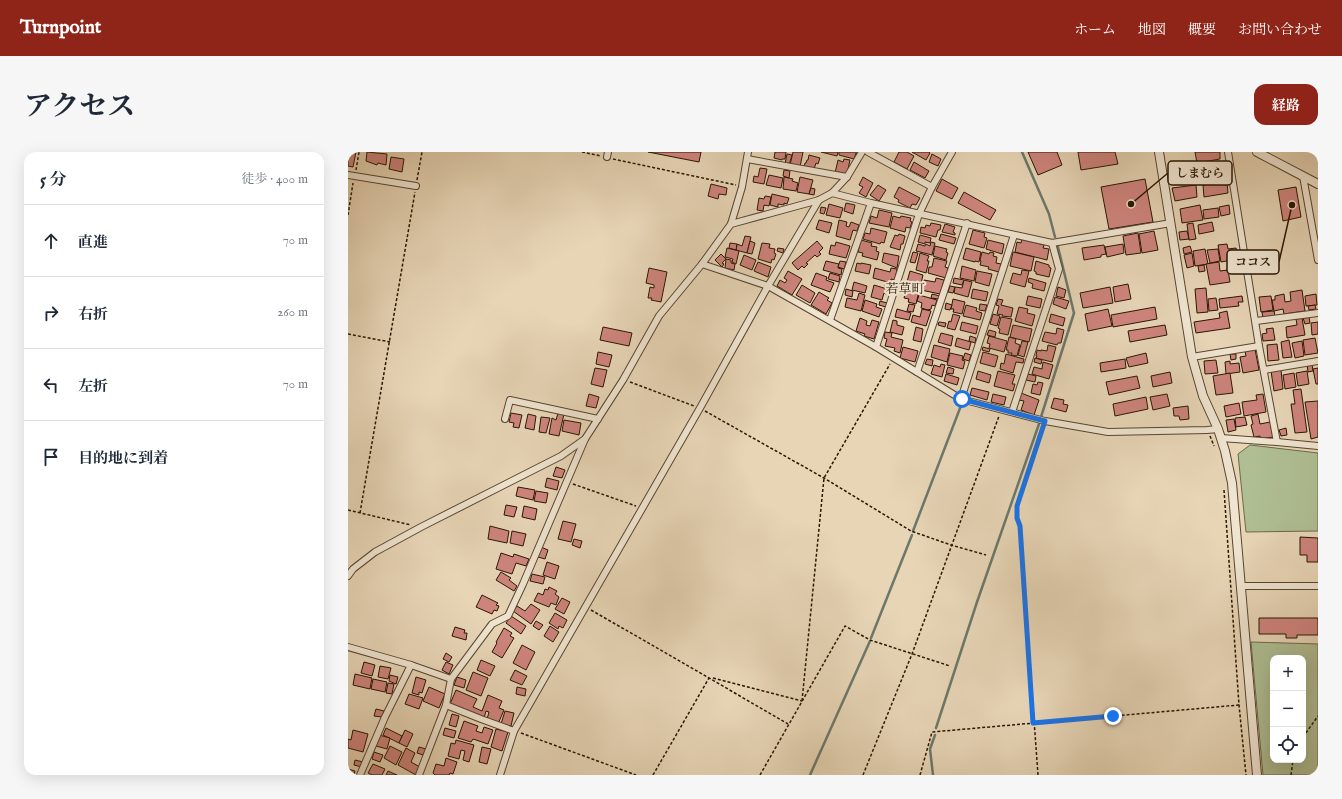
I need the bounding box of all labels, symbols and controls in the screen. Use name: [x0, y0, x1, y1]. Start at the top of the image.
text: Turnpoint: [20, 16, 101, 40]
text: ホーム: [1074, 21, 1116, 39]
text: 地図: [1138, 21, 1166, 39]
text: 概要: [1188, 21, 1216, 39]
text: お問い合わせ: [1238, 21, 1322, 39]
button: 経路: [1254, 84, 1318, 125]
text: アクセス: [24, 90, 135, 125]
callout: しまむら: [1168, 161, 1232, 185]
text: しまむら: [1176, 166, 1224, 181]
text: 5 分: [40, 170, 67, 191]
text: 徒歩 · 400 m: [241, 171, 308, 188]
icon: ahead: [40, 230, 62, 252]
text: 70 m: [283, 232, 308, 249]
text: 直進: [78, 233, 108, 252]
callout: ココス: [1227, 250, 1279, 274]
text: ココス: [1235, 255, 1271, 270]
district label: 若草町: [885, 281, 925, 298]
icon: right: [40, 302, 62, 324]
text: 260 m: [277, 304, 308, 321]
text: 右折: [78, 305, 108, 324]
icon: left: [40, 374, 62, 396]
text: 70 m: [283, 376, 308, 393]
text: 左折: [78, 377, 108, 396]
route start: [953, 390, 971, 408]
icon: arrive: [40, 446, 62, 468]
text: 目的地に到着: [78, 449, 168, 468]
map controls: [1270, 655, 1306, 763]
button: +: [1270, 655, 1306, 691]
button: −: [1270, 691, 1306, 727]
route end: [1104, 707, 1122, 725]
button: locate: [1270, 727, 1306, 763]

